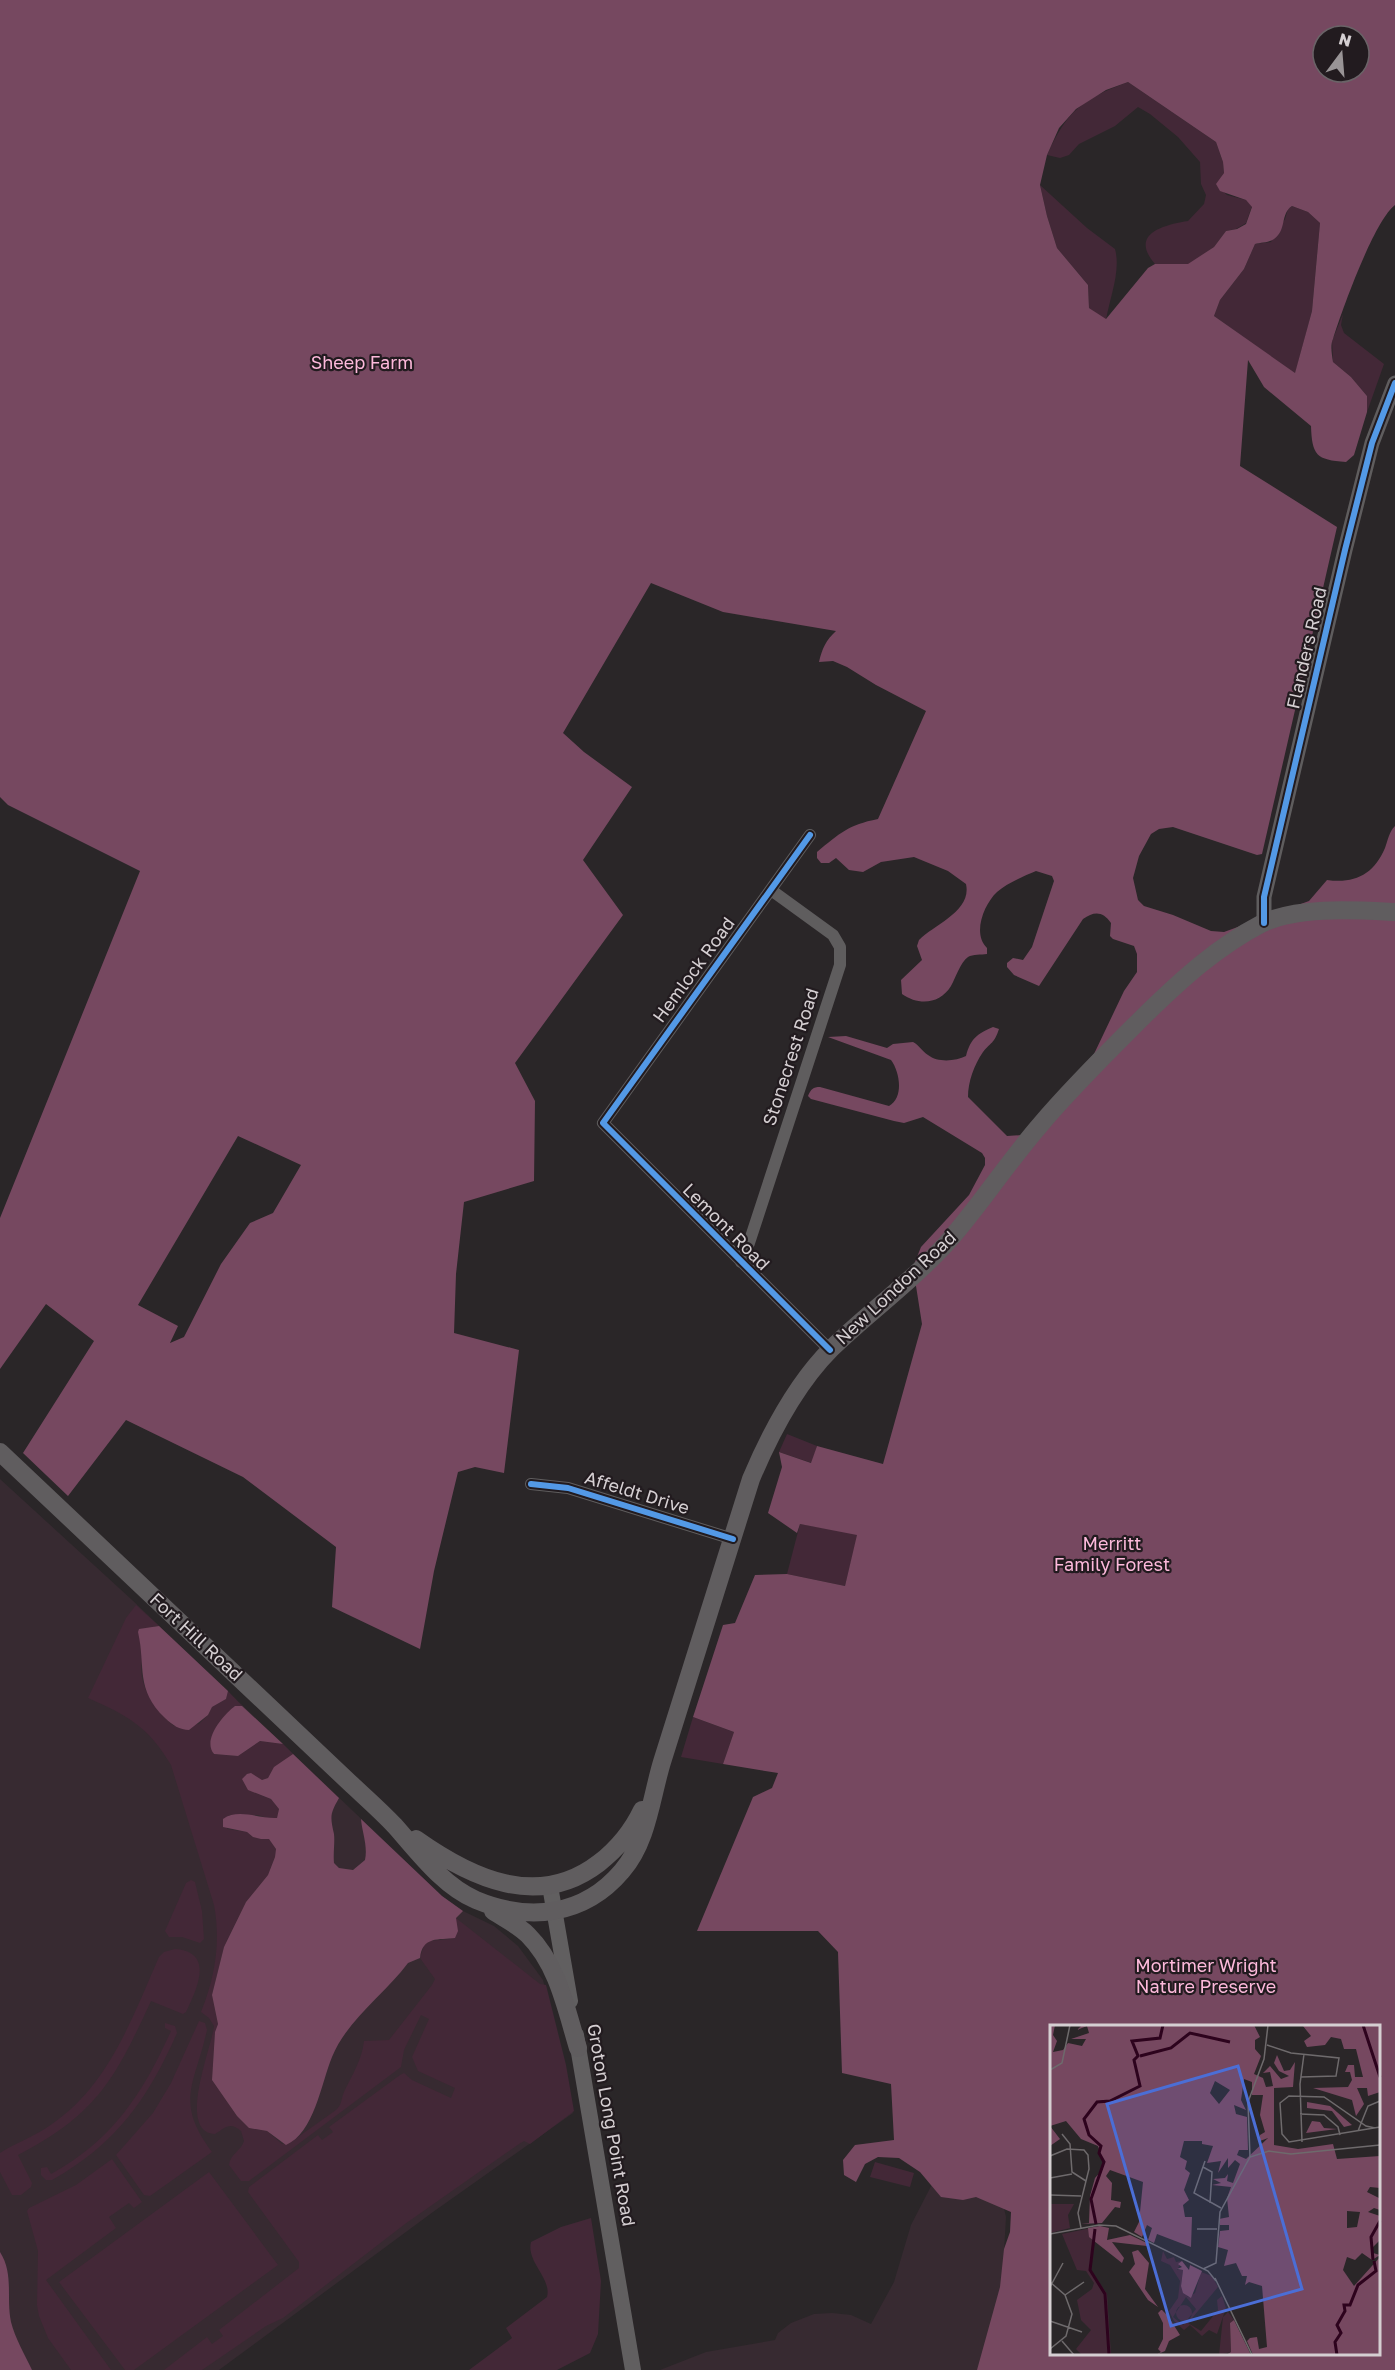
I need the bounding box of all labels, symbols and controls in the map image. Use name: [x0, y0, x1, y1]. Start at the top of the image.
north arrow: [1311, 24, 1371, 84]
text: N: [1337, 28, 1354, 51]
park label: Sheep Farm: [311, 351, 413, 373]
street label: Flanders Road: [1281, 585, 1331, 711]
street label: Hemlock Road: [648, 912, 739, 1026]
street label: Stonecrest Road: [757, 985, 823, 1128]
street label: Lemont Road: [679, 1178, 775, 1274]
street label: New London Road: [831, 1226, 960, 1349]
street label: Affeldt Drive: [582, 1466, 692, 1518]
park label: Merritt Family Forest: [1054, 1532, 1170, 1575]
street label: Fort Hill Road: [146, 1588, 248, 1685]
park label: Mortimer Wright Nature Preserve: [1135, 1954, 1277, 1997]
street label: Groton Long Point Road: [583, 2022, 641, 2228]
inset map: [1050, 2025, 1380, 2355]

